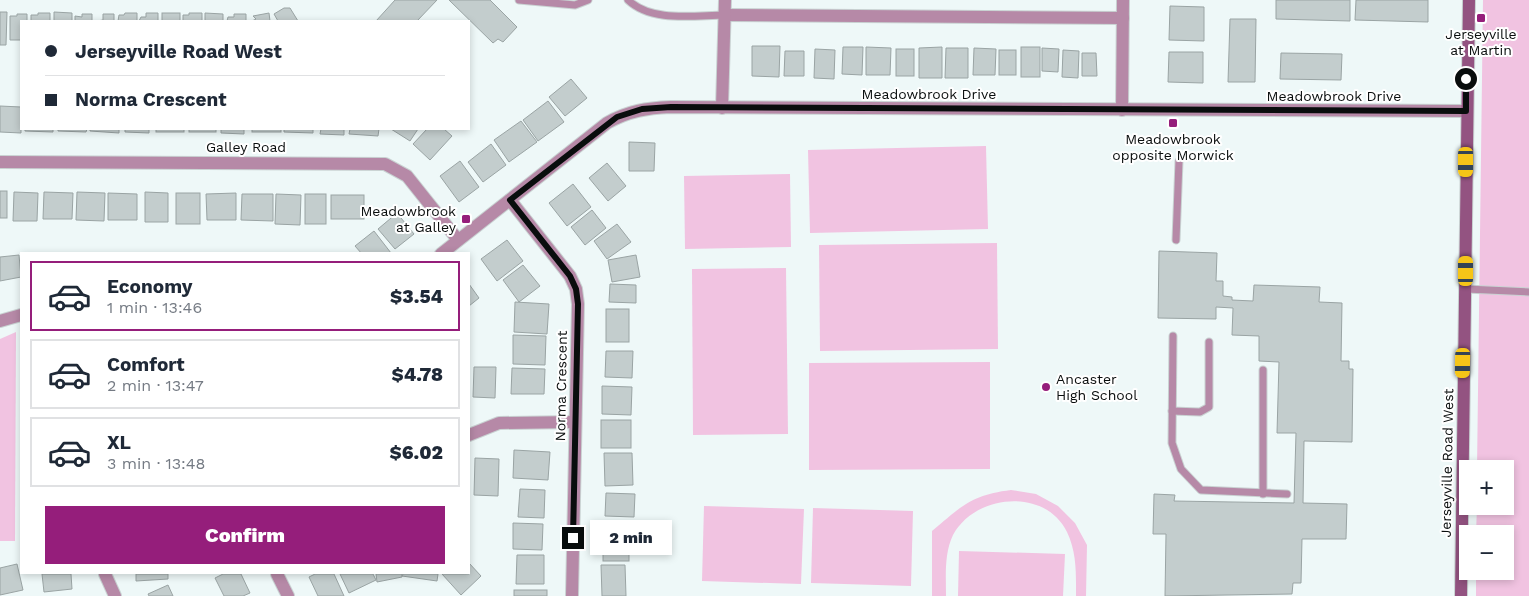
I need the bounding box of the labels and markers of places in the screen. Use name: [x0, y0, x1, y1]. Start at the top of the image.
marker: Jerseyville at Martin: [1475, 12, 1487, 24]
place label: Jerseyville at Martin: [1445, 26, 1517, 58]
marker: Meadowbrook opposite Morwick: [1167, 117, 1179, 129]
place label: Meadowbrook opposite Morwick: [1112, 131, 1234, 163]
place label: Meadowbrook at Galley: [360, 203, 457, 235]
marker: Meadowbrook at Galley: [460, 213, 472, 225]
place label: Ancaster High School: [1056, 371, 1138, 403]
marker: Ancaster High School: [1040, 381, 1052, 393]

